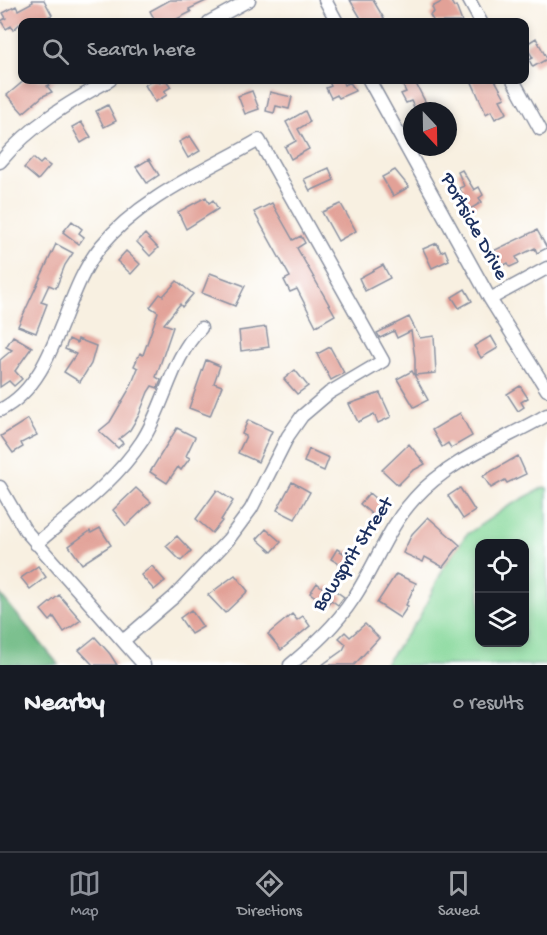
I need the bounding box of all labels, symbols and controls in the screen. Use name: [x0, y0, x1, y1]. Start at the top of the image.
search box: [18, 18, 529, 84]
icon: search: [39, 35, 72, 68]
text: Search here: [87, 38, 195, 64]
north arrow: [403, 102, 457, 156]
street label: Portside Drive: [434, 169, 512, 285]
street label: Bowsprit Street: [308, 492, 400, 617]
map controls: [475, 539, 529, 647]
button: locate: [475, 539, 529, 593]
button: layers: [475, 593, 529, 647]
text: Nearby: [24, 689, 105, 720]
text: 0 results: [453, 693, 523, 716]
tab: Map: [68, 867, 101, 922]
tab: Directions: [237, 867, 302, 922]
tab: Saved: [438, 867, 479, 922]

